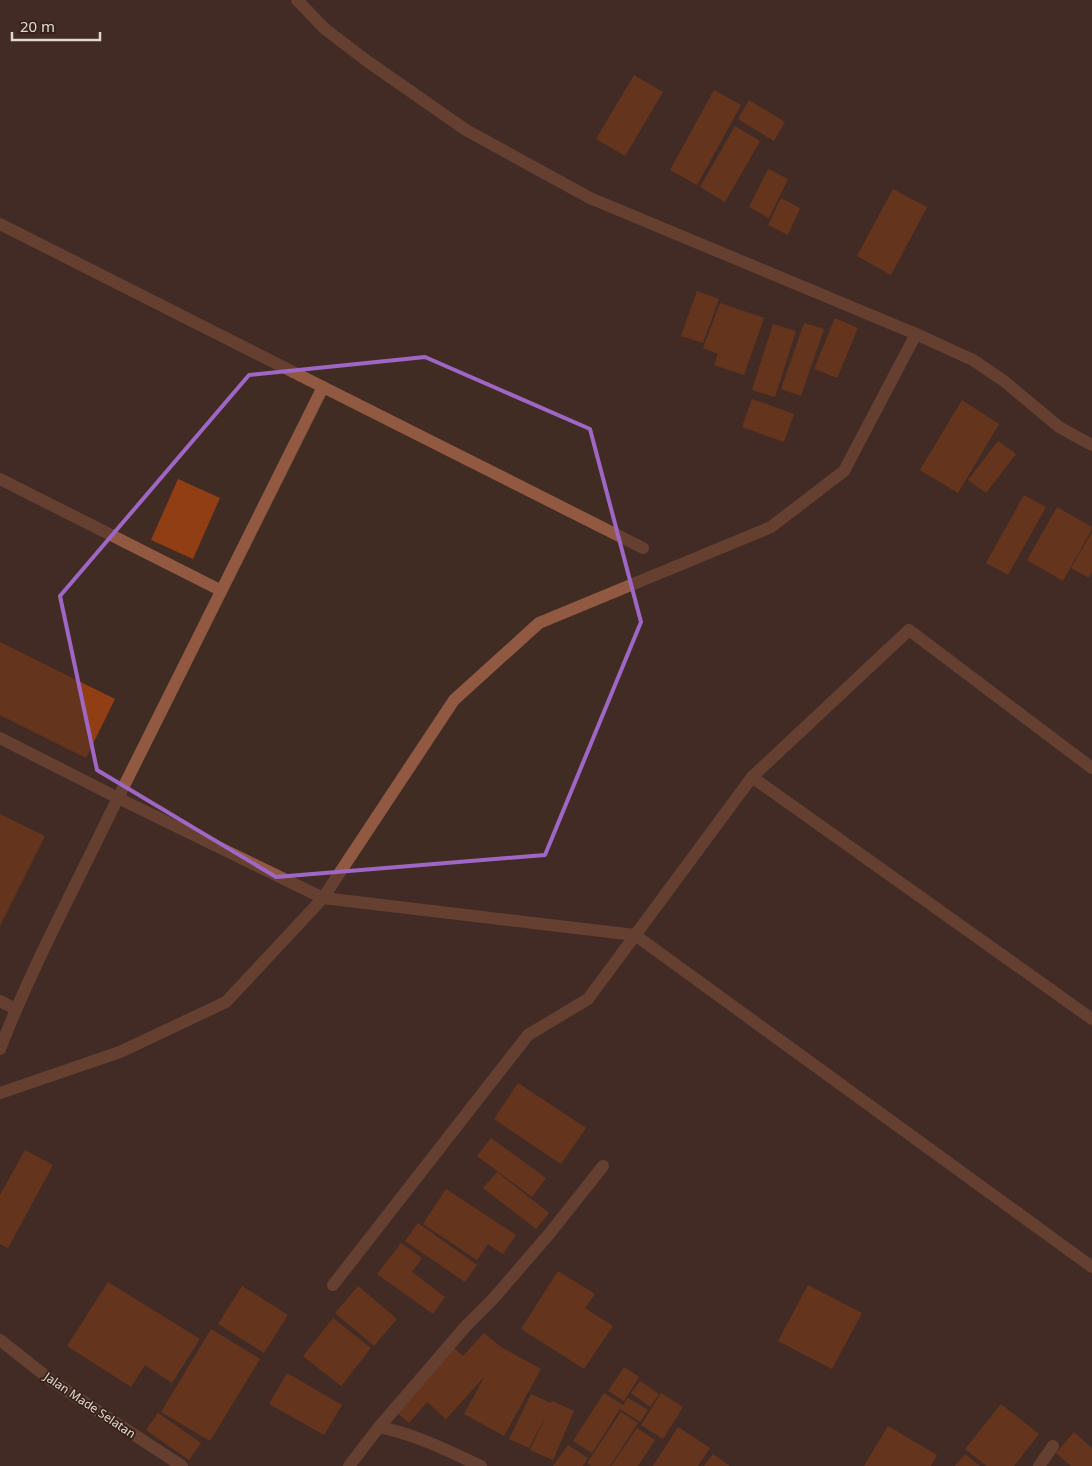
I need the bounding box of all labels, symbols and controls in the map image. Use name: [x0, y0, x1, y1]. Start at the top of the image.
scale bar: [12, 10, 100, 42]
text: 20 m: [20, 16, 55, 36]
street label: Jalan Made Selatan: [40, 1367, 139, 1442]

